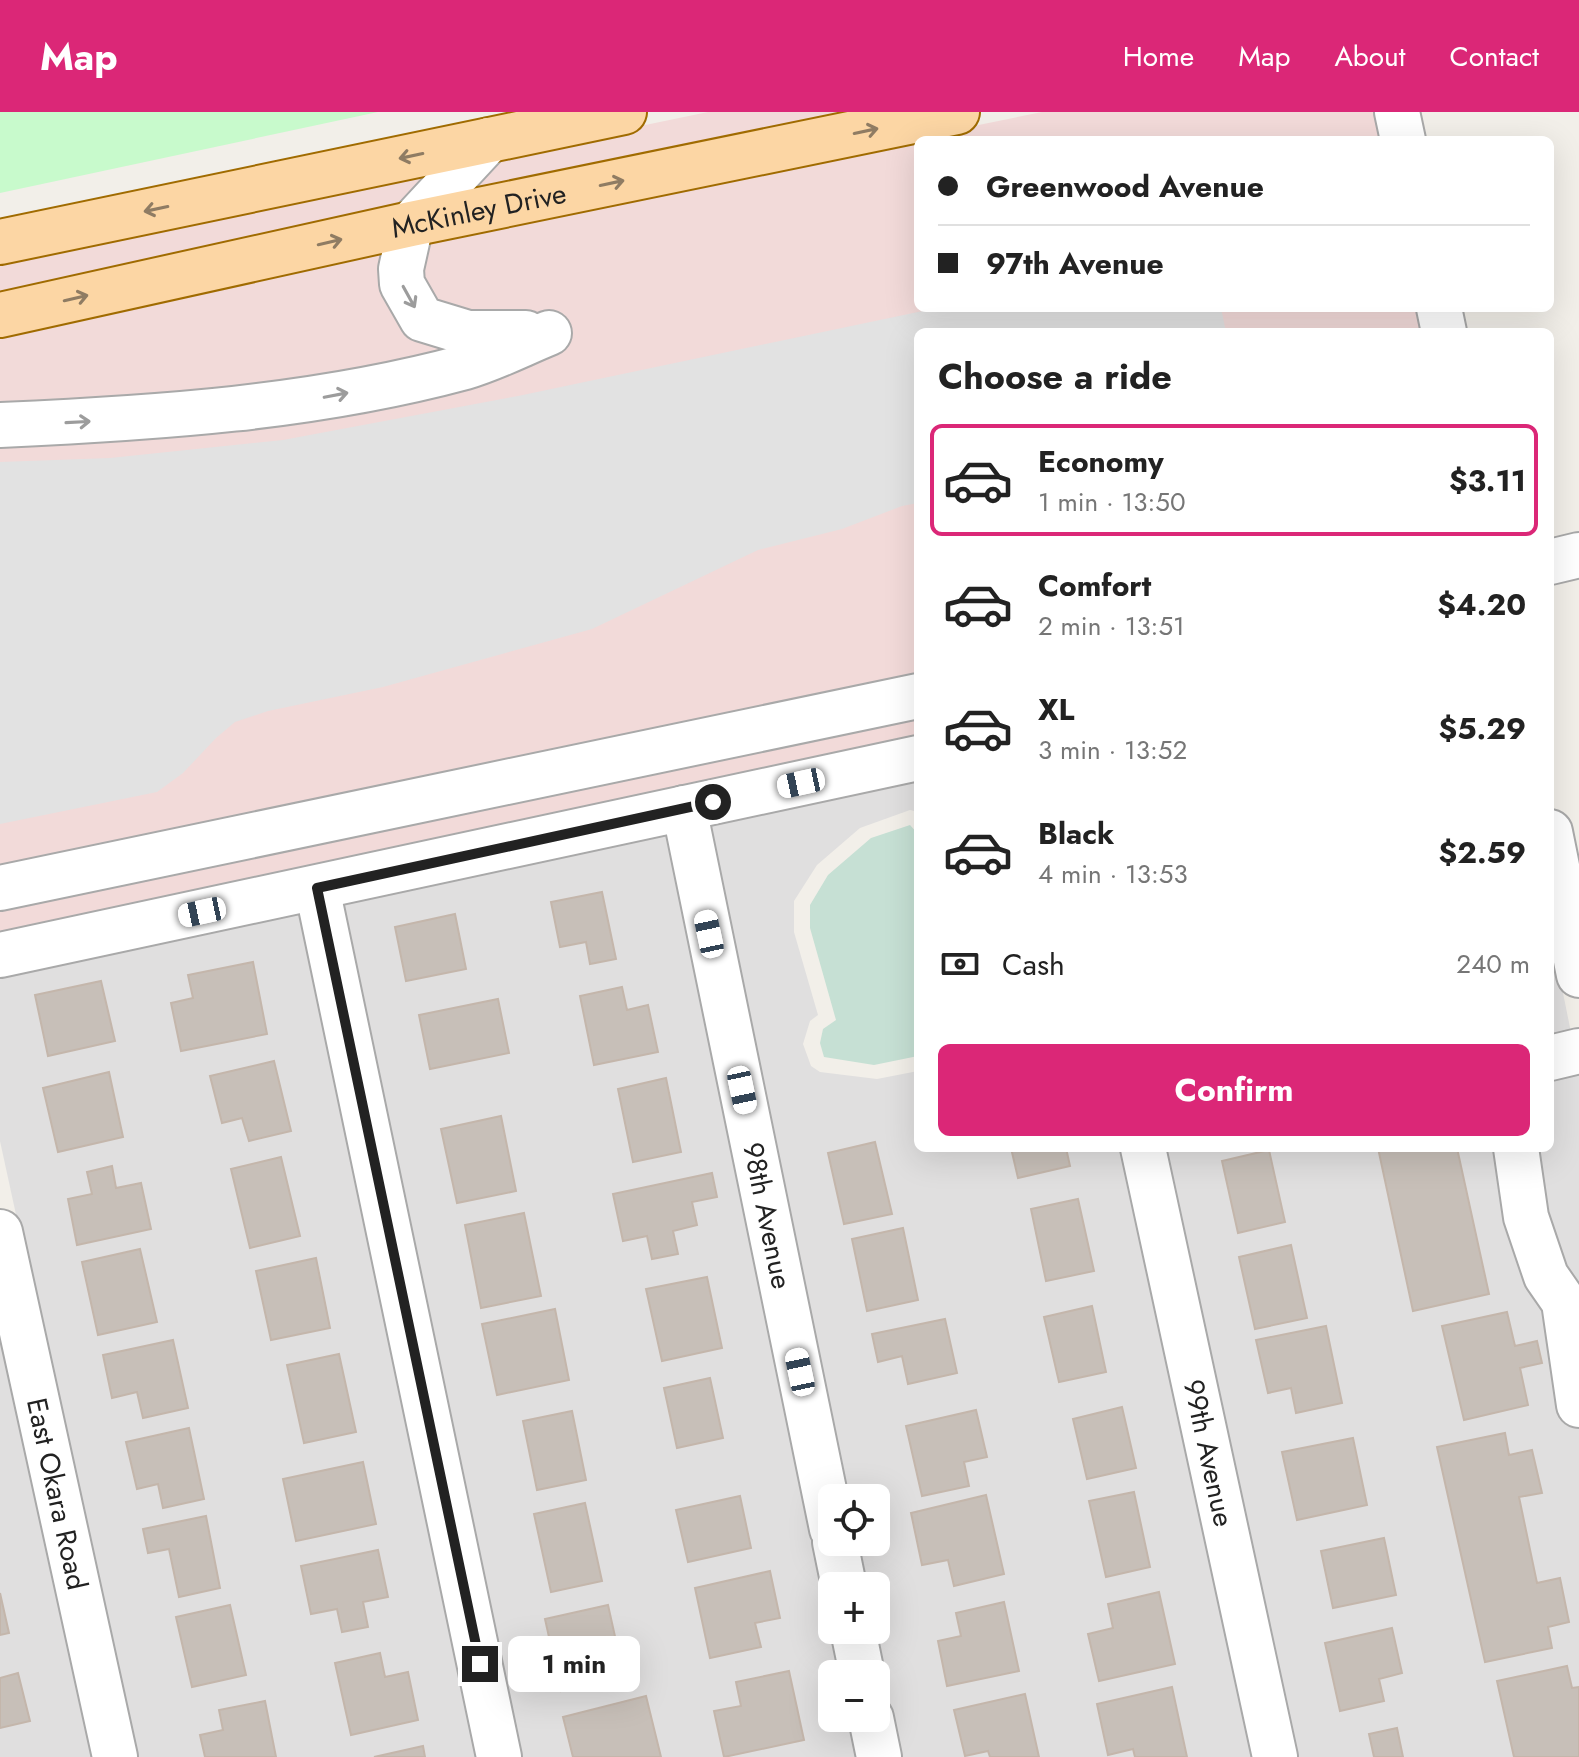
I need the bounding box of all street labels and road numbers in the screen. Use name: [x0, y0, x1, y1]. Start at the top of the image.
street label: McKinley Drive: [388, 173, 570, 249]
street label: 98th Avenue: [732, 1139, 802, 1292]
street label: 99th Avenue: [1173, 1376, 1244, 1530]
street label: East Okara Road: [16, 1394, 98, 1594]

